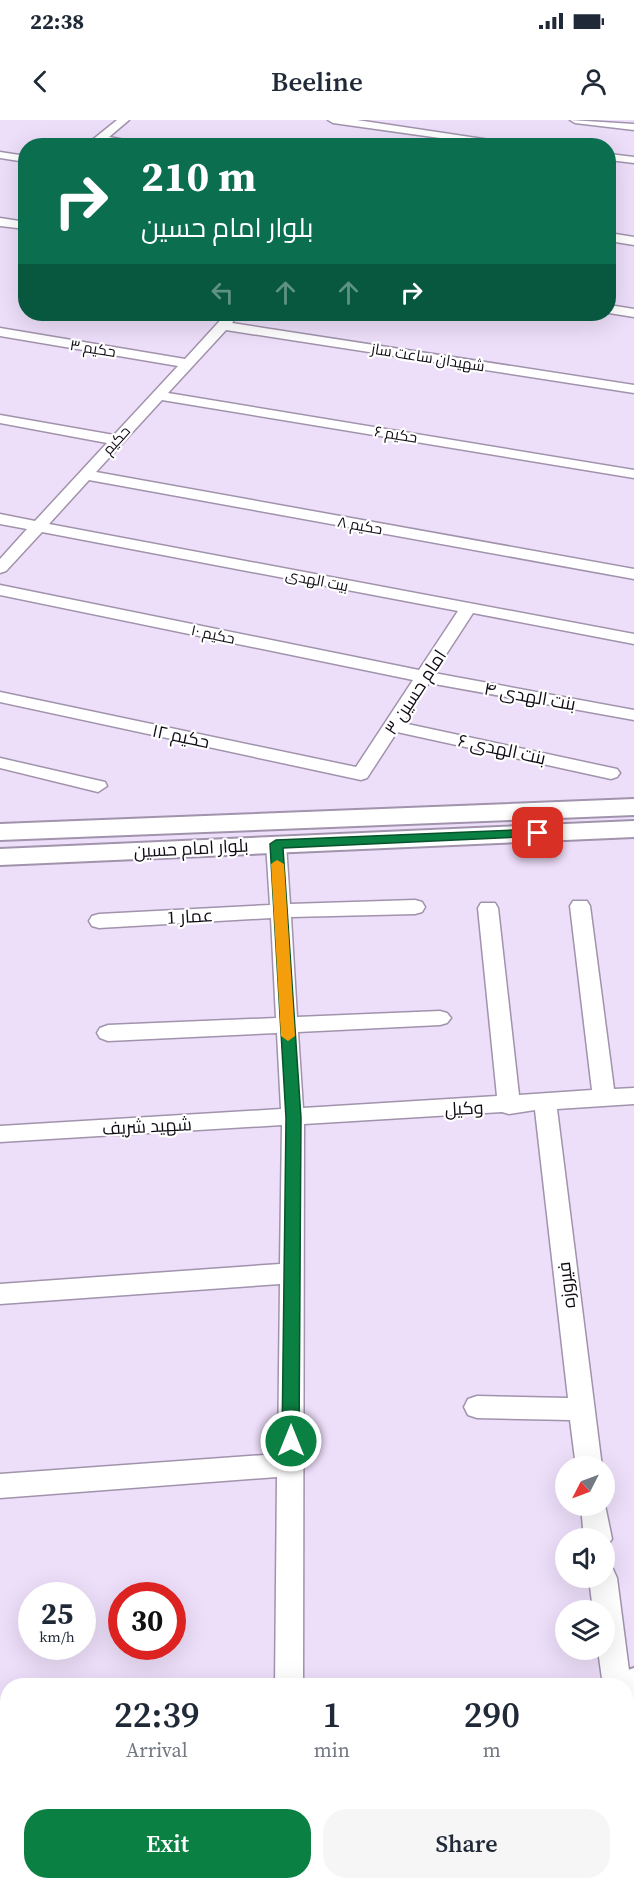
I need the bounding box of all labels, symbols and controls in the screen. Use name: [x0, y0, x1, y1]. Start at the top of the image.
text: 22:38: [30, 6, 84, 36]
text: Beeline: [271, 63, 363, 100]
icon: back: [24, 65, 57, 98]
icon: person: [577, 65, 610, 98]
text: 210 m: [141, 147, 256, 205]
icon: right: [42, 162, 120, 240]
text: بلوار امام حسین: [141, 209, 314, 246]
icon: left: [206, 276, 239, 309]
icon: ahead: [269, 276, 302, 309]
icon: ahead: [332, 276, 365, 309]
icon: right: [395, 276, 428, 309]
street label: حکیم ۳: [69, 334, 117, 362]
street label: شهیدان ساعت ساز: [369, 338, 486, 376]
street label: حکیم ۶: [373, 420, 419, 448]
street label: حکیم: [97, 421, 135, 459]
street label: حکیم ۸: [336, 511, 384, 539]
street label: بیت الهدی: [284, 564, 350, 596]
street label: حکیم ۱۰: [189, 619, 237, 649]
street label: امام حسین ۳: [378, 645, 452, 739]
street label: بنت الهدی ۴: [482, 676, 578, 716]
street label: حکیم ۱۲: [150, 718, 212, 754]
street label: بنت الهدی ۶: [456, 727, 548, 771]
pin: [512, 807, 563, 858]
icon: arrive: [521, 816, 554, 849]
street label: بلوار امام حسین: [133, 833, 249, 863]
street label: عمار 1: [166, 902, 214, 930]
street label: وکیل: [444, 1094, 484, 1122]
street label: شهید شریف: [102, 1111, 192, 1141]
street label: فیروزه: [551, 1260, 581, 1310]
position arrow: [259, 1409, 323, 1473]
north arrow: [555, 1456, 615, 1516]
map controls: [555, 1456, 615, 1660]
button: sound: [555, 1528, 615, 1588]
speed limit sign: 30: [108, 1582, 186, 1660]
text: 25: [41, 1593, 73, 1634]
button: layers: [555, 1600, 615, 1660]
text: km/h: [39, 1626, 75, 1647]
text: 22:39: [114, 1690, 200, 1739]
text: 1: [322, 1690, 341, 1739]
text: 290: [464, 1690, 520, 1739]
text: Arrival: [126, 1736, 188, 1764]
text: min: [314, 1736, 350, 1764]
text: m: [483, 1736, 501, 1764]
button: Exit: [24, 1809, 311, 1878]
button: Share: [323, 1809, 610, 1878]

